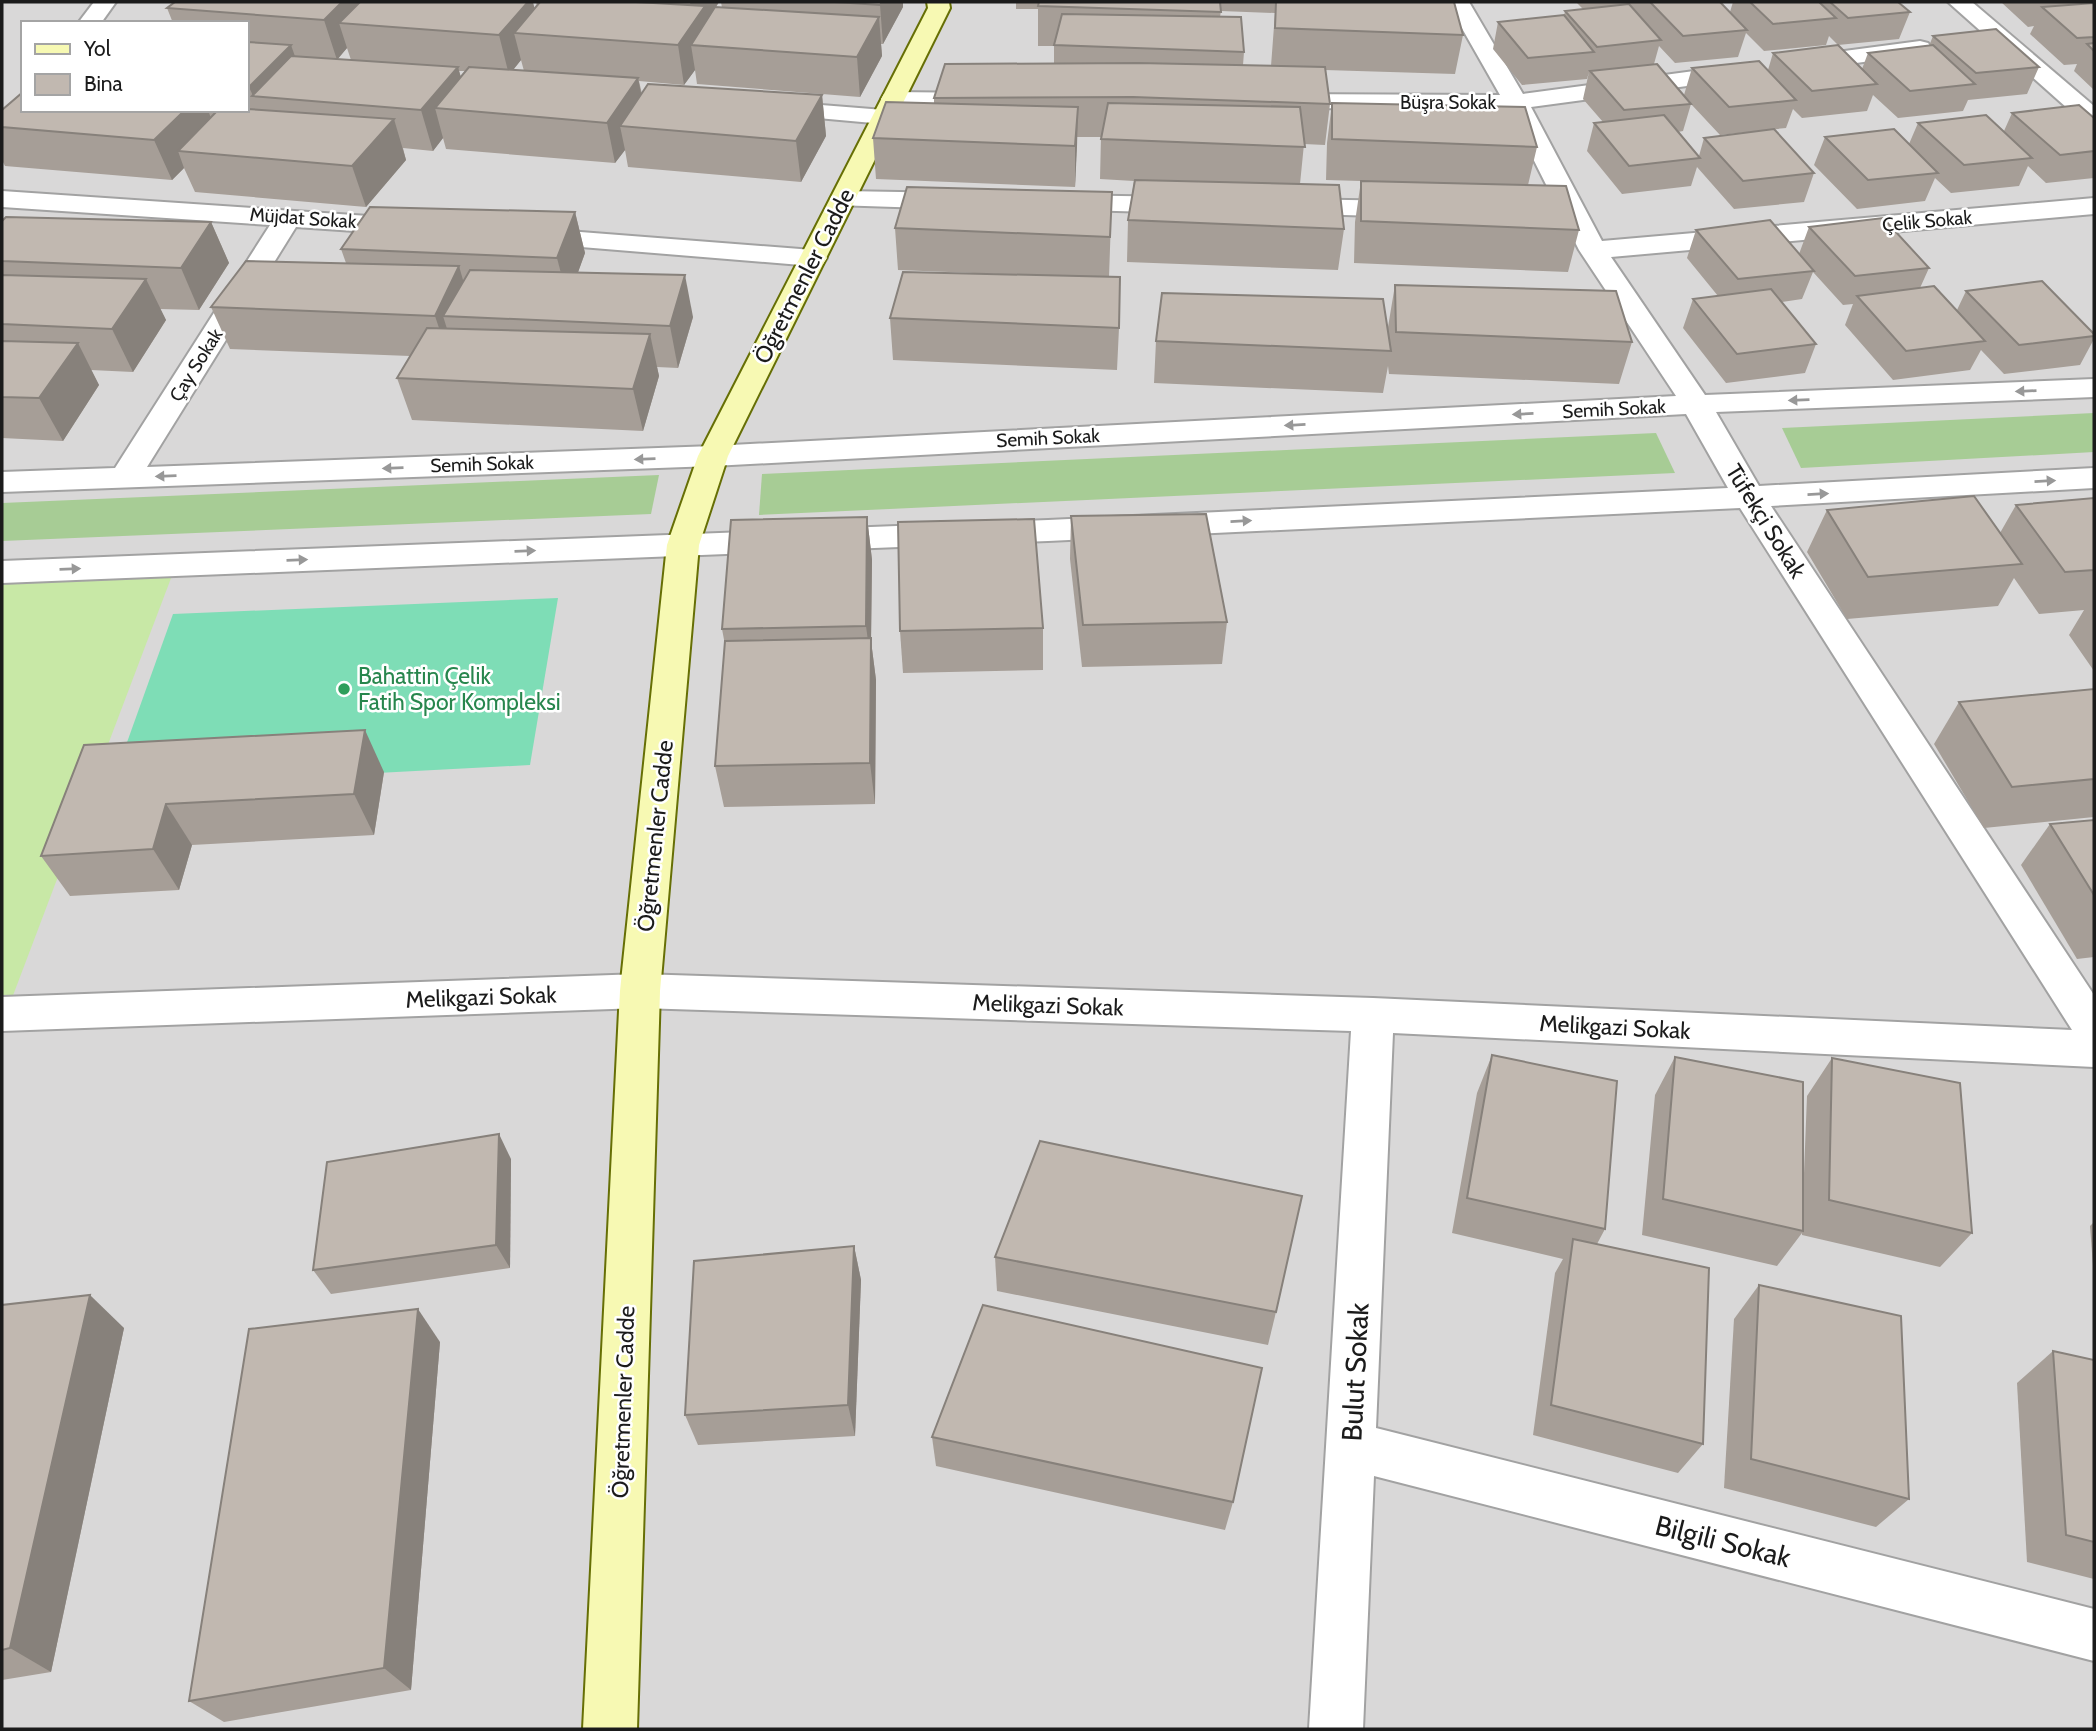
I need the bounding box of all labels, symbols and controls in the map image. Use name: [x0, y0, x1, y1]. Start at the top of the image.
legend: [21, 21, 248, 112]
text: Yol: [83, 36, 111, 61]
text: Bina: [84, 71, 123, 96]
street label: Büşra Sokak: [1400, 91, 1496, 114]
street label: Öğretmenler Cadde: [748, 184, 860, 368]
street label: Müjdat Sokak: [249, 203, 358, 233]
street label: Çelik Sokak: [1881, 206, 1973, 236]
street label: Çay Sokak: [165, 324, 228, 406]
one-way arrow: [2015, 385, 2037, 396]
street label: Semih Sokak: [1562, 395, 1667, 423]
one-way arrow: [1788, 395, 1810, 406]
one-way arrow: [1511, 408, 1533, 419]
one-way arrow: [1284, 420, 1306, 431]
street label: Semih Sokak: [996, 424, 1101, 452]
street label: Semih Sokak: [430, 451, 535, 477]
one-way arrow: [634, 453, 656, 464]
street label: Tüfekçi Sokak: [1720, 459, 1813, 584]
one-way arrow: [382, 462, 404, 473]
one-way arrow: [154, 470, 176, 482]
one-way arrow: [2034, 475, 2056, 486]
one-way arrow: [1807, 489, 1829, 500]
one-way arrow: [1231, 515, 1253, 526]
one-way arrow: [514, 546, 536, 557]
one-way arrow: [287, 555, 309, 566]
one-way arrow: [59, 563, 81, 575]
place label: Bahattin Çelik Fatih Spor Kompleksi: [358, 662, 561, 716]
marker: Bahattin Çelik Fatih Spor Kompleksi: [336, 681, 352, 697]
street label: Öğretmenler Cadde: [631, 739, 679, 933]
street label: Melikgazi Sokak: [405, 980, 558, 1014]
street label: Melikgazi Sokak: [972, 988, 1125, 1022]
street label: Melikgazi Sokak: [1539, 1009, 1692, 1045]
street label: Bulut Sokak: [1334, 1302, 1376, 1442]
street label: Öğretmenler Cadde: [606, 1305, 640, 1499]
street label: Bilgili Sokak: [1652, 1508, 1795, 1574]

